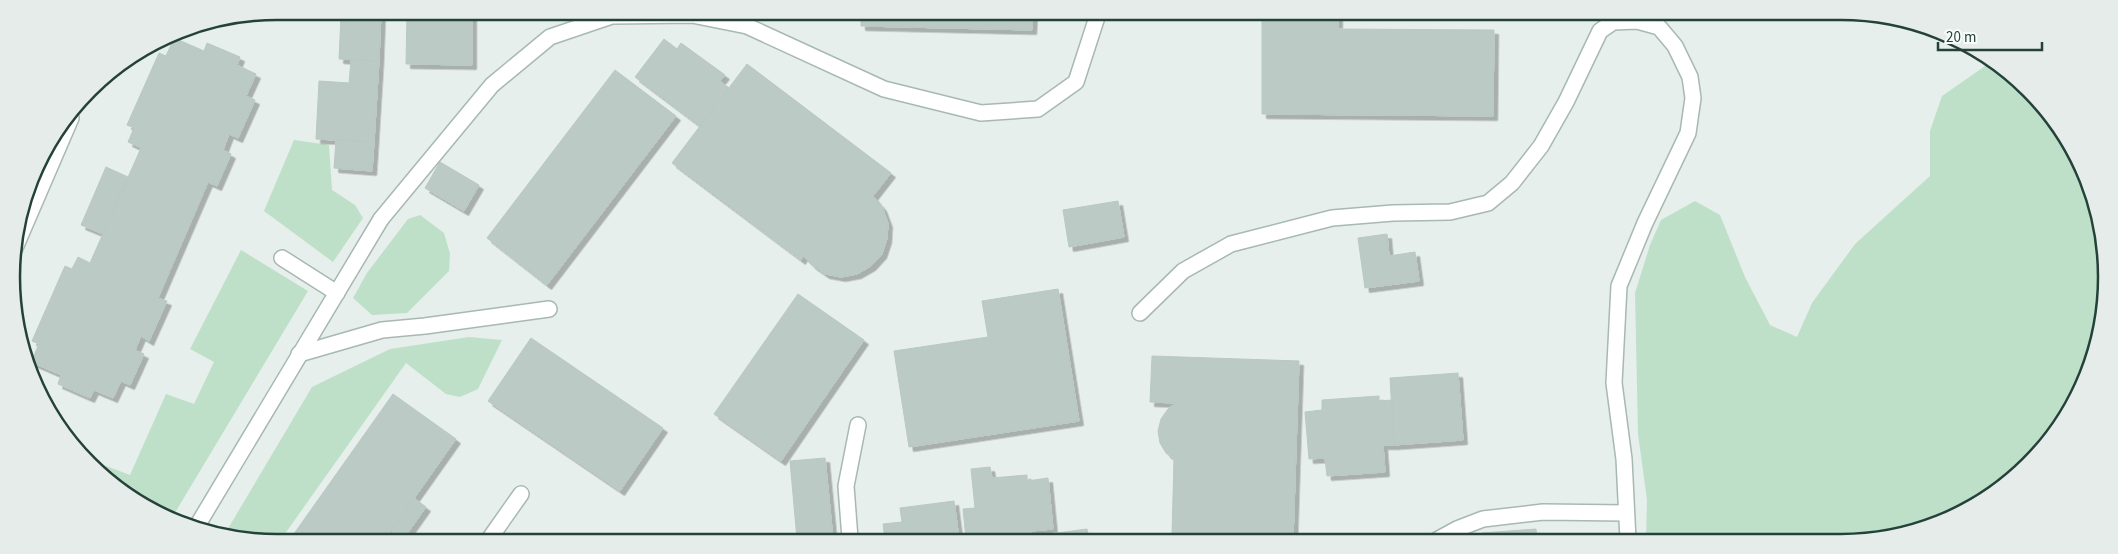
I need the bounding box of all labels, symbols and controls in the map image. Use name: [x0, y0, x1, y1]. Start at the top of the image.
scale bar: [1938, 20, 2042, 52]
text: 20 m: [1946, 27, 1976, 48]

